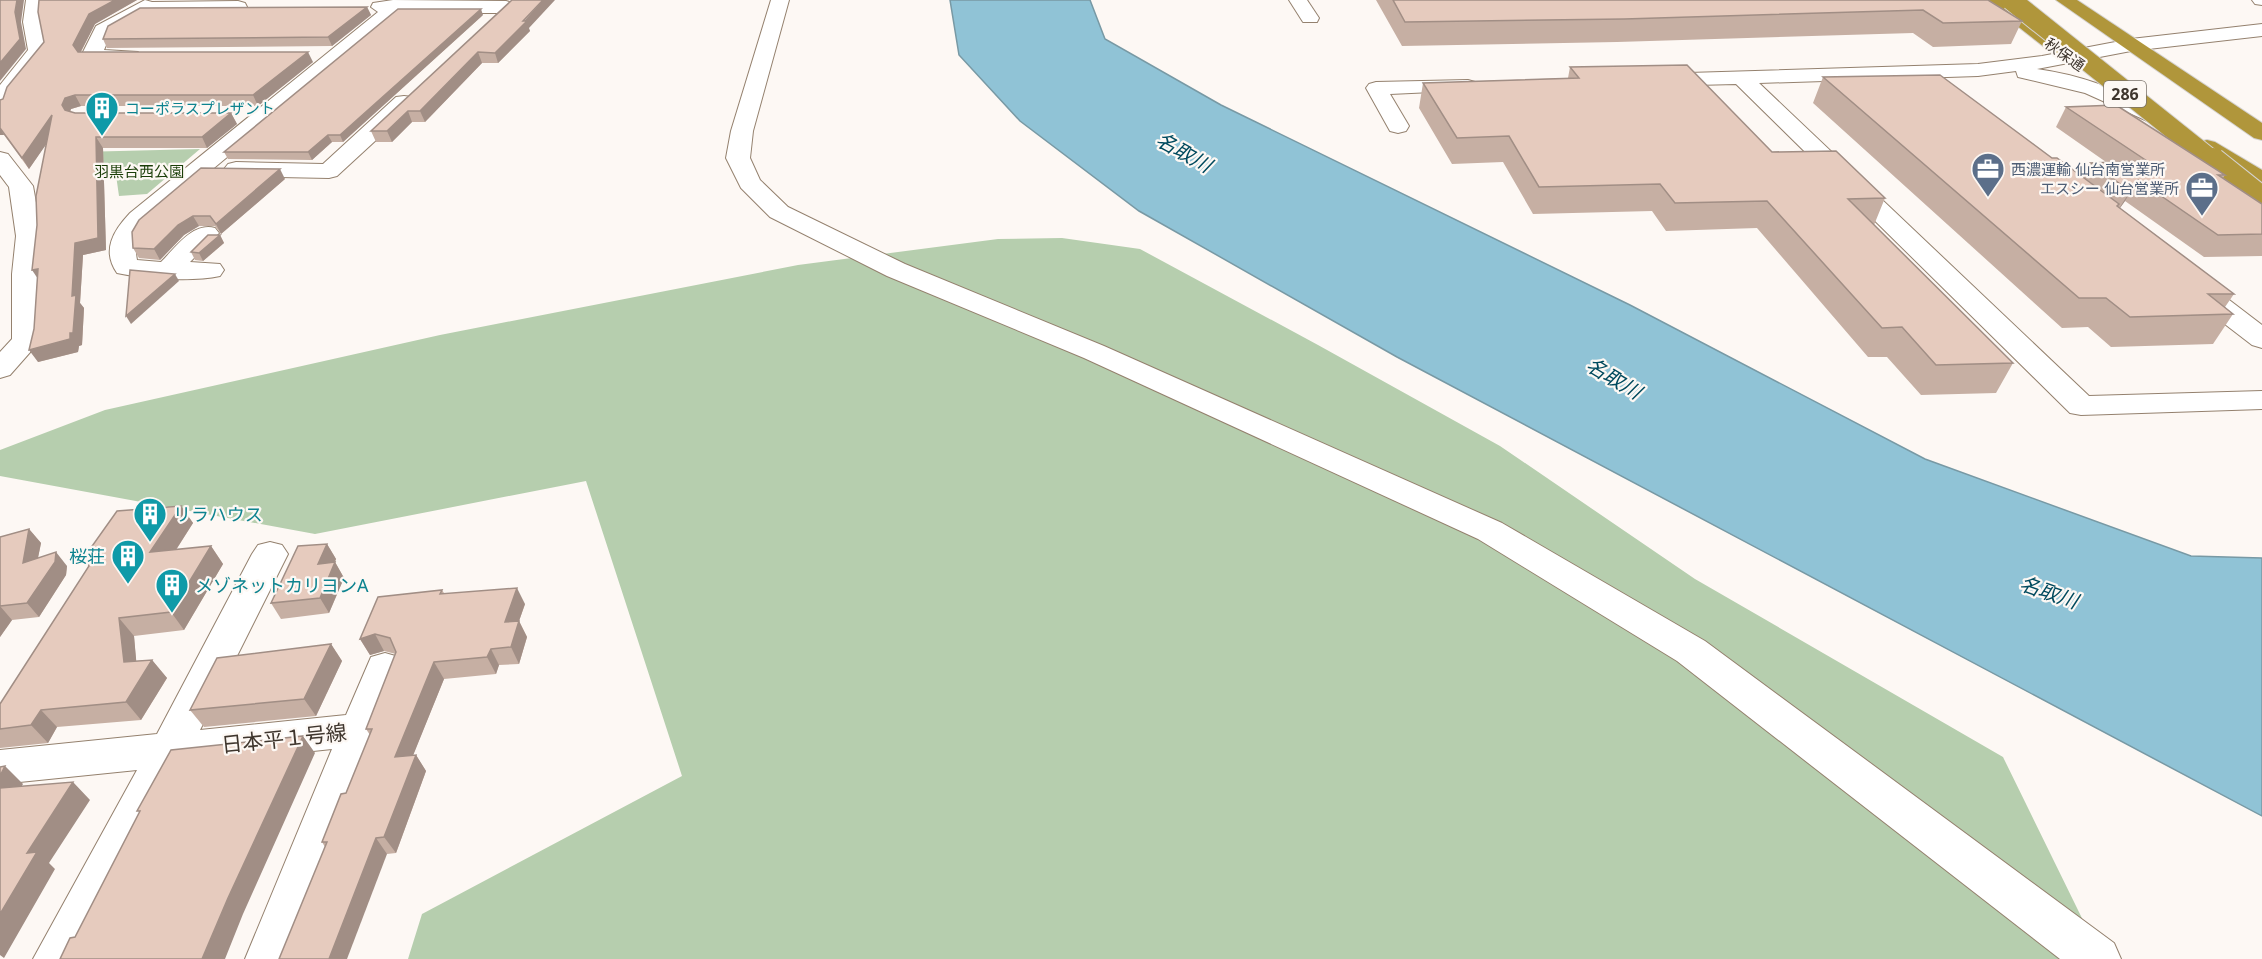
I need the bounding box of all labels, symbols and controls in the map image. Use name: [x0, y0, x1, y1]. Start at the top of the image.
street label: 秋保通: [2041, 33, 2089, 75]
road number: 286: [2104, 81, 2146, 107]
building icon: コーポラスプレザント: [84, 90, 120, 137]
place label: コーポラスプレザント: [125, 98, 275, 118]
water label: 名取川: [1151, 126, 1219, 179]
office icon: 西濃運輸 仙台南営業所: [1970, 151, 2006, 198]
place label: 西濃運輸 仙台南営業所: [2011, 159, 2165, 179]
park label: 羽黒台西公園: [94, 161, 184, 181]
office icon: エスシー 仙台営業所: [2184, 170, 2220, 217]
place label: エスシー 仙台営業所: [2040, 178, 2179, 198]
water label: 名取川: [1581, 351, 1648, 406]
building icon: リラハウス: [132, 496, 168, 543]
place label: リラハウス: [173, 502, 263, 526]
building icon: 桜荘: [110, 538, 146, 585]
place label: 桜荘: [69, 544, 105, 568]
building icon: メゾネットカリヨンA: [154, 567, 190, 614]
water label: 名取川: [2016, 569, 2084, 615]
place label: メゾネットカリヨンA: [195, 573, 369, 597]
street label: 日本平１号線: [220, 717, 348, 759]

